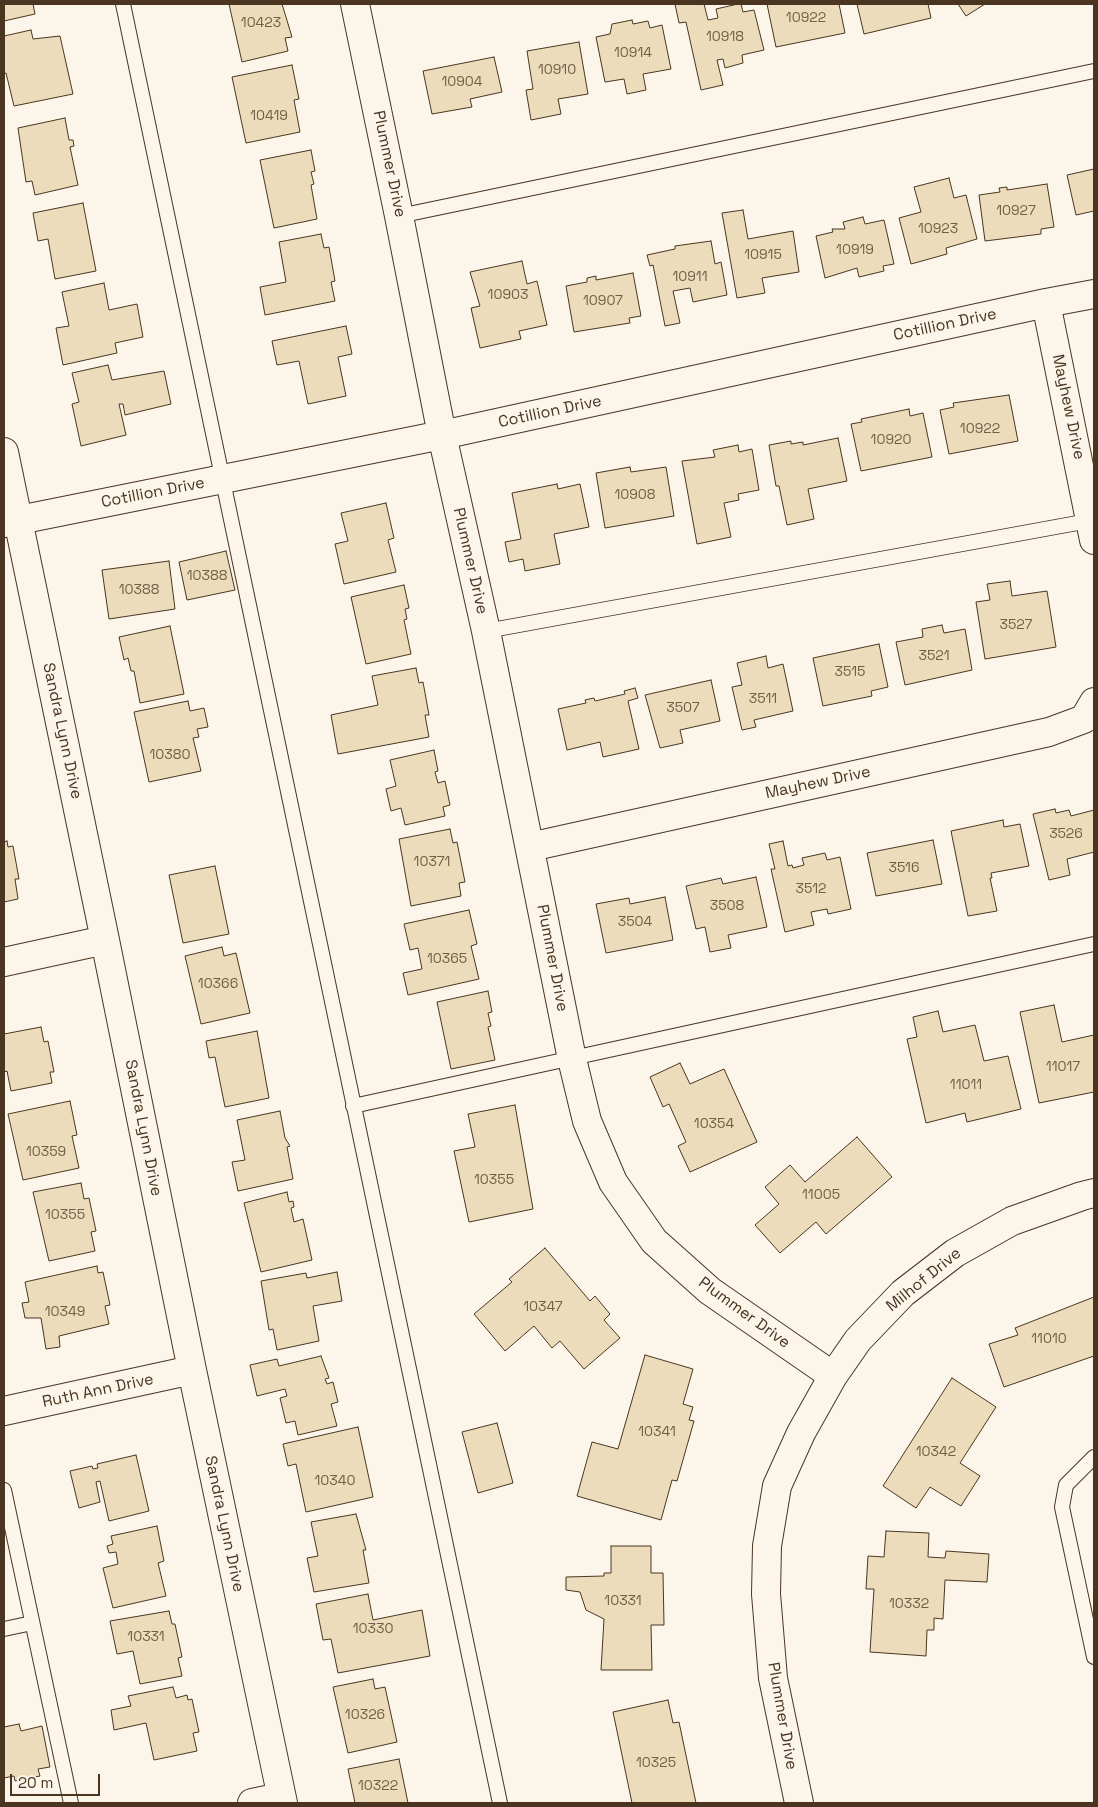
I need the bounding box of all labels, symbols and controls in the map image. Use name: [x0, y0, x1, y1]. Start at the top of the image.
house number: 10922: [786, 10, 826, 26]
house number: 10423: [241, 15, 281, 31]
house number: 10918: [706, 29, 744, 45]
house number: 10914: [614, 45, 652, 61]
house number: 10910: [538, 62, 576, 78]
house number: 10904: [441, 74, 483, 90]
house number: 10419: [250, 108, 288, 124]
street label: Plummer Drive: [368, 109, 410, 219]
house number: 10927: [996, 203, 1036, 219]
house number: 10923: [918, 221, 958, 237]
house number: 10919: [836, 242, 874, 258]
house number: 10915: [744, 247, 782, 263]
house number: 10911: [672, 269, 708, 285]
house number: 10903: [488, 287, 528, 303]
house number: 10907: [583, 293, 623, 309]
street label: Cotillion Drive: [892, 305, 998, 345]
street label: Mayhew Drive: [1047, 353, 1089, 461]
street label: Cotillion Drive: [497, 392, 603, 432]
house number: 10922: [960, 421, 1000, 437]
house number: 10920: [871, 432, 911, 448]
street label: Cotillion Drive: [100, 474, 206, 512]
house number: 10908: [614, 487, 656, 503]
street label: Plummer Drive: [448, 506, 492, 616]
house number: 10388: [187, 568, 227, 584]
house number: 10388: [119, 582, 159, 598]
house number: 3527: [1000, 617, 1032, 633]
house number: 3521: [918, 648, 950, 664]
street label: Sandra Lynn Drive: [38, 661, 86, 801]
house number: 3515: [835, 664, 865, 680]
house number: 3511: [749, 691, 777, 707]
house number: 3507: [666, 700, 700, 716]
house number: 10380: [150, 747, 190, 763]
street label: Mayhew Drive: [764, 762, 872, 804]
house number: 3526: [1049, 826, 1083, 842]
house number: 10371: [414, 854, 450, 870]
house number: 3516: [888, 860, 920, 876]
house number: 3512: [796, 881, 826, 897]
house number: 3508: [710, 898, 744, 914]
street label: Plummer Drive: [532, 903, 572, 1013]
house number: 3504: [618, 914, 652, 930]
house number: 10365: [427, 951, 467, 967]
house number: 10366: [198, 976, 238, 992]
street label: Sandra Lynn Drive: [120, 1058, 166, 1198]
house number: 11017: [1046, 1059, 1080, 1075]
house number: 11011: [950, 1077, 982, 1093]
house number: 10354: [694, 1116, 734, 1132]
house number: 10359: [26, 1144, 66, 1160]
house number: 10355: [474, 1172, 514, 1188]
house number: 11005: [802, 1187, 840, 1203]
house number: 10355: [45, 1207, 85, 1223]
street label: Milhof Drive: [883, 1244, 965, 1316]
street label: Plummer Drive: [694, 1273, 794, 1353]
house number: 10347: [523, 1299, 563, 1315]
house number: 10349: [45, 1304, 85, 1320]
house number: 11010: [1031, 1331, 1067, 1347]
street label: Ruth Ann Drive: [41, 1370, 155, 1412]
house number: 10341: [638, 1424, 676, 1440]
house number: 10342: [916, 1444, 956, 1460]
street label: Sandra Lynn Drive: [200, 1454, 248, 1594]
house number: 10340: [314, 1473, 356, 1489]
house number: 10331: [604, 1593, 642, 1609]
house number: 10332: [889, 1596, 929, 1612]
house number: 10330: [353, 1621, 393, 1637]
house number: 10331: [127, 1629, 165, 1645]
street label: Plummer Drive: [763, 1661, 801, 1771]
house number: 10326: [345, 1707, 385, 1723]
house number: 10325: [636, 1755, 676, 1771]
scale bar: [12, 1764, 102, 1796]
text: 20 m: [18, 1773, 53, 1792]
house number: 10322: [358, 1778, 398, 1794]

